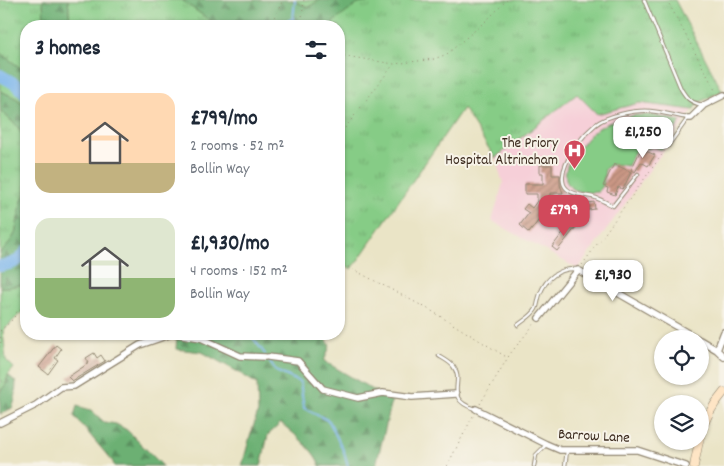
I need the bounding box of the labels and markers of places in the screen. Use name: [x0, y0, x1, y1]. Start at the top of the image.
pin: £1,250: [602, 116, 684, 159]
place label: The Priory Hospital Altrincham: [445, 133, 559, 172]
hospital icon: The Priory Hospital Altrincham: [562, 139, 586, 170]
pin: £799: [534, 194, 594, 237]
pin: £1,930: [572, 260, 654, 302]

